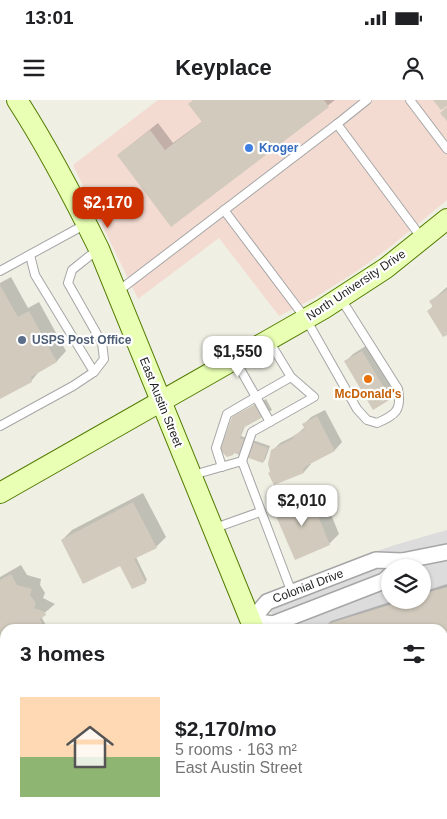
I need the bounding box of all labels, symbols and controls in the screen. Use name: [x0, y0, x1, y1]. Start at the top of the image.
text: 13:01: [25, 7, 74, 28]
icon: menu: [20, 54, 48, 82]
icon: person: [399, 54, 427, 82]
text: Keyplace: [175, 55, 272, 80]
place label: Kroger: [259, 141, 299, 155]
marker: Kroger: [243, 142, 255, 154]
pin: $2,170: [67, 186, 149, 229]
text: $2,170: [84, 194, 132, 211]
street label: North University Drive: [304, 246, 409, 323]
place label: USPS Post Office: [32, 333, 132, 347]
marker: USPS Post Office: [16, 334, 28, 346]
pin: $1,550: [197, 336, 279, 378]
text: $1,550: [214, 343, 262, 360]
street label: East Austin Street: [137, 355, 186, 449]
marker: McDonald's: [362, 373, 374, 385]
place label: McDonald's: [335, 387, 402, 401]
pin: $2,010: [261, 484, 343, 527]
text: $2,010: [278, 492, 326, 509]
map controls: [381, 559, 431, 609]
button: layers: [381, 559, 431, 609]
street label: Colonial Drive: [271, 566, 346, 606]
icon: filters: [400, 640, 428, 668]
text: 3 homes: [20, 642, 105, 665]
icon: home: [60, 717, 120, 777]
text: $2,170/mo: [175, 717, 277, 740]
text: 5 rooms · 163 m²: [175, 741, 297, 758]
text: East Austin Street: [175, 759, 302, 776]

